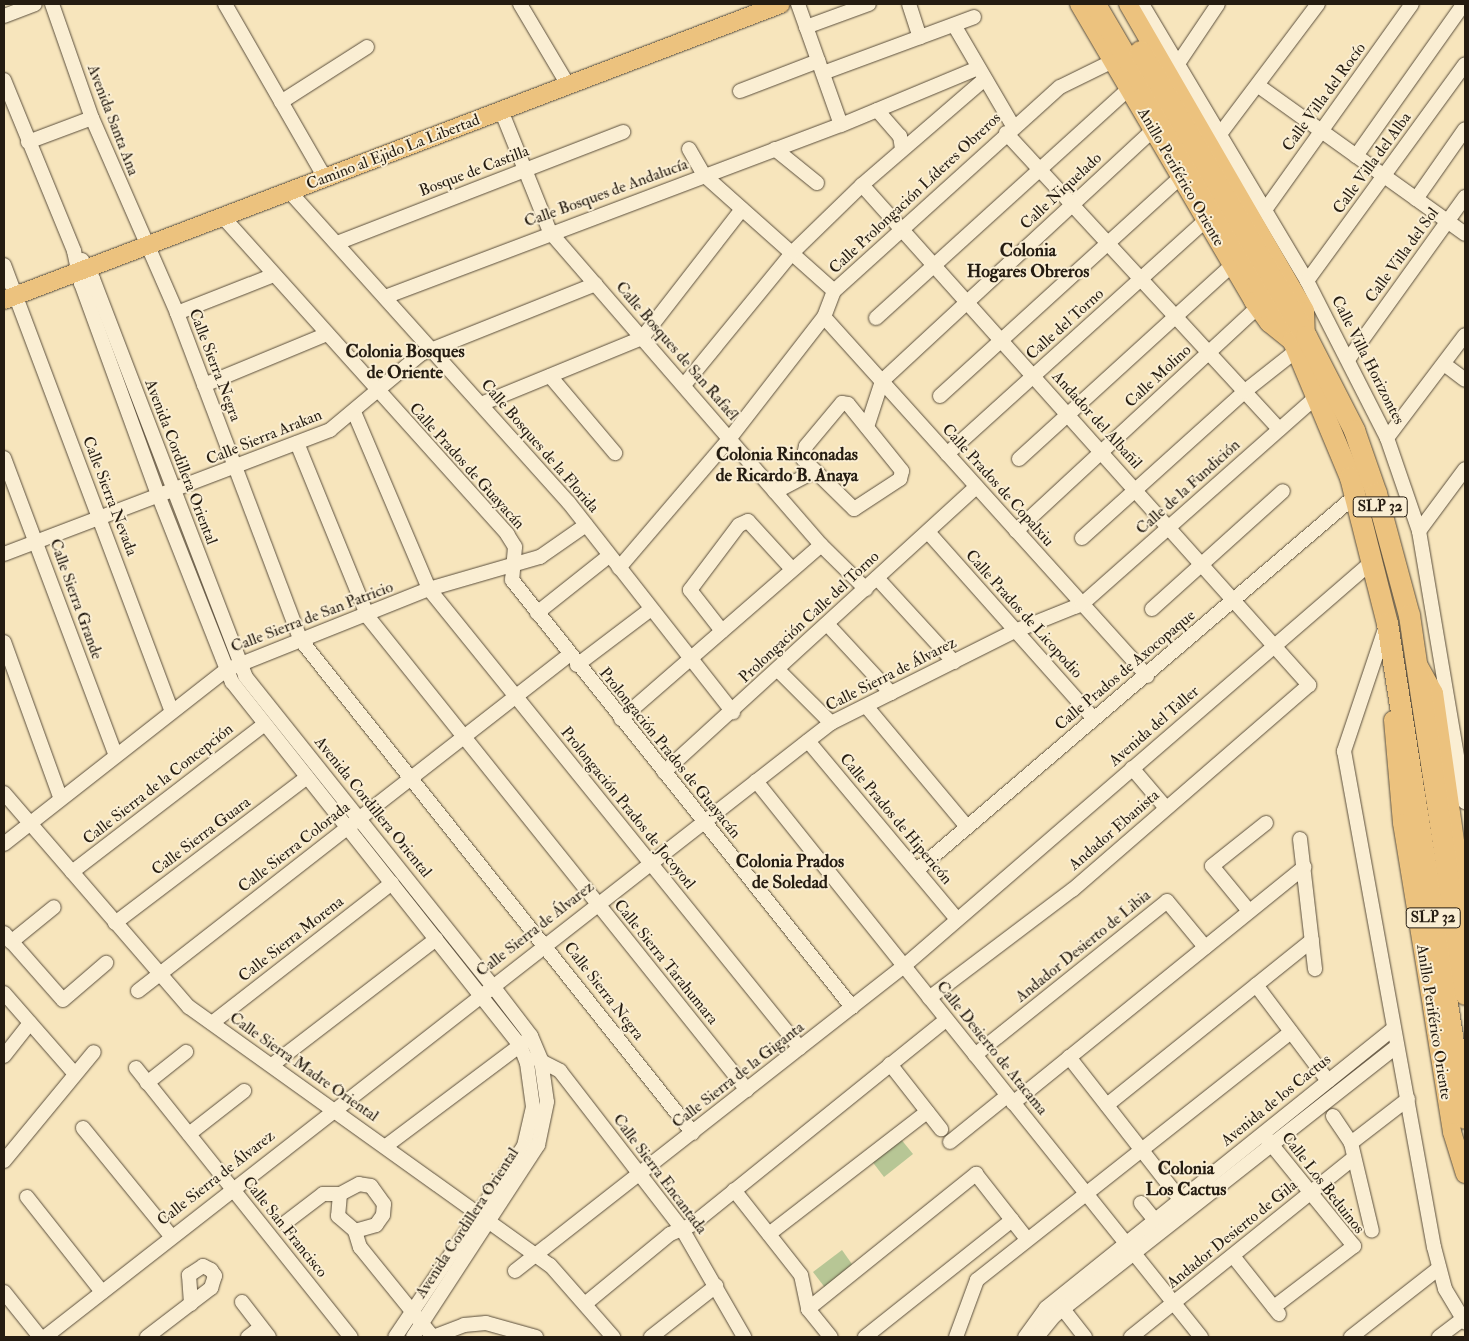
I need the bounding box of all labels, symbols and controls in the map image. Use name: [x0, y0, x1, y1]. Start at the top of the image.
street label: Calle Villa del Rocío: [1278, 39, 1370, 155]
street label: Avenida Santa Ana: [83, 62, 143, 178]
street label: Anillo Periférico Oriente: [1133, 104, 1229, 250]
street label: Calle Prolongación Líderes Obreros: [825, 108, 1005, 278]
street label: Calle Villa del Alba: [1329, 109, 1415, 217]
street label: Camino al Ejido La Libertad: [304, 110, 482, 194]
street label: Bosque de Castilla: [416, 141, 532, 201]
street label: Calle Niquelado: [1016, 148, 1106, 234]
street label: Calle Bosques de Andalucía: [522, 154, 690, 232]
street label: Calle Villa del Sol: [1361, 204, 1443, 306]
district label: Colonia Hogares Obreros: [967, 241, 1089, 284]
street label: Calle Bosques de San Rafaél: [611, 278, 743, 424]
street label: Calle del Torno: [1022, 284, 1108, 364]
street label: Calle Villa Horizontes: [1327, 292, 1409, 428]
street label: Calle Sierra Negra: [185, 306, 245, 424]
street label: Calle Molino: [1121, 341, 1195, 411]
district label: Colonia Bosques de Oriente: [345, 342, 465, 384]
street label: Andador del Albañil: [1048, 367, 1146, 473]
street label: Calle Bosques de la Florida: [477, 375, 603, 517]
street label: Avenida Cordillera Oriental: [141, 377, 221, 547]
street label: Calle Prados de Guayacán: [405, 399, 529, 533]
street label: Calle Sierra Arakan: [203, 405, 325, 469]
street label: Calle Prados de Copalxiu: [938, 420, 1058, 550]
street label: Calle Sierra Nevada: [78, 433, 142, 559]
street label: Calle de la Fundición: [1132, 435, 1244, 539]
district label: Colonia Rinconadas de Ricardo B. Anaya: [716, 445, 858, 488]
road number: SLP 32: [1352, 494, 1408, 520]
street label: Calle Sierra Grande: [45, 536, 107, 662]
street label: Calle Prados de Licopodio: [961, 546, 1087, 682]
street label: Prolongación Calle del Torno: [735, 547, 883, 687]
street label: Calle Sierra de San Patricio: [228, 577, 396, 657]
street label: Calle Prados de Axocopaque: [1051, 606, 1199, 734]
street label: Calle Sierra de Álvarez: [823, 633, 959, 715]
street label: Prolongación Prados de Guayacán: [595, 664, 745, 842]
street label: Avenida del Taller: [1105, 682, 1203, 770]
street label: Calle Sierra de la Concepción: [79, 719, 237, 849]
street label: Prolongación Prados de Jocoyotl: [557, 723, 699, 893]
street label: Avenida Cordillera Oriental: [310, 733, 436, 881]
street label: Calle Prados de Hipericón: [836, 750, 956, 888]
street label: Andador Ebanista: [1065, 786, 1163, 874]
street label: Calle Sierra Guara: [148, 793, 254, 879]
street label: Calle Sierra Colorada: [234, 798, 354, 896]
district label: Colonia Prados de Soledad: [736, 852, 844, 894]
street label: Calle Sierra de Álvarez: [472, 877, 598, 981]
street label: Andador Desierto de Libia: [1012, 886, 1154, 1006]
street label: Calle Sierra Morena: [235, 892, 347, 986]
street label: Calle Sierra Tarahumara: [610, 896, 722, 1028]
road number: SLP 32: [1406, 906, 1460, 930]
street label: Calle Sierra Negra: [560, 938, 648, 1044]
street label: Anillo Periférico Oriente: [1412, 943, 1456, 1101]
street label: Calle Desierto de Atacama: [932, 977, 1052, 1119]
street label: Calle Sierra Madre Oriental: [226, 1008, 382, 1126]
street label: Calle Sierra de la Giganta: [668, 1018, 808, 1132]
street label: Avenida de los Cactus: [1217, 1050, 1335, 1150]
street label: Calle Sierra Encantada: [609, 1110, 711, 1238]
street label: Calle Sierra de Álvarez: [153, 1126, 279, 1230]
street label: Calle Los Beduinos: [1277, 1128, 1369, 1238]
street label: Avenida Cordillera Oriental: [411, 1144, 523, 1302]
district label: Colonia Los Cactus: [1146, 1159, 1226, 1202]
street label: Calle San Francisco: [238, 1173, 332, 1281]
street label: Andador Desierto de Gila: [1163, 1175, 1301, 1293]

